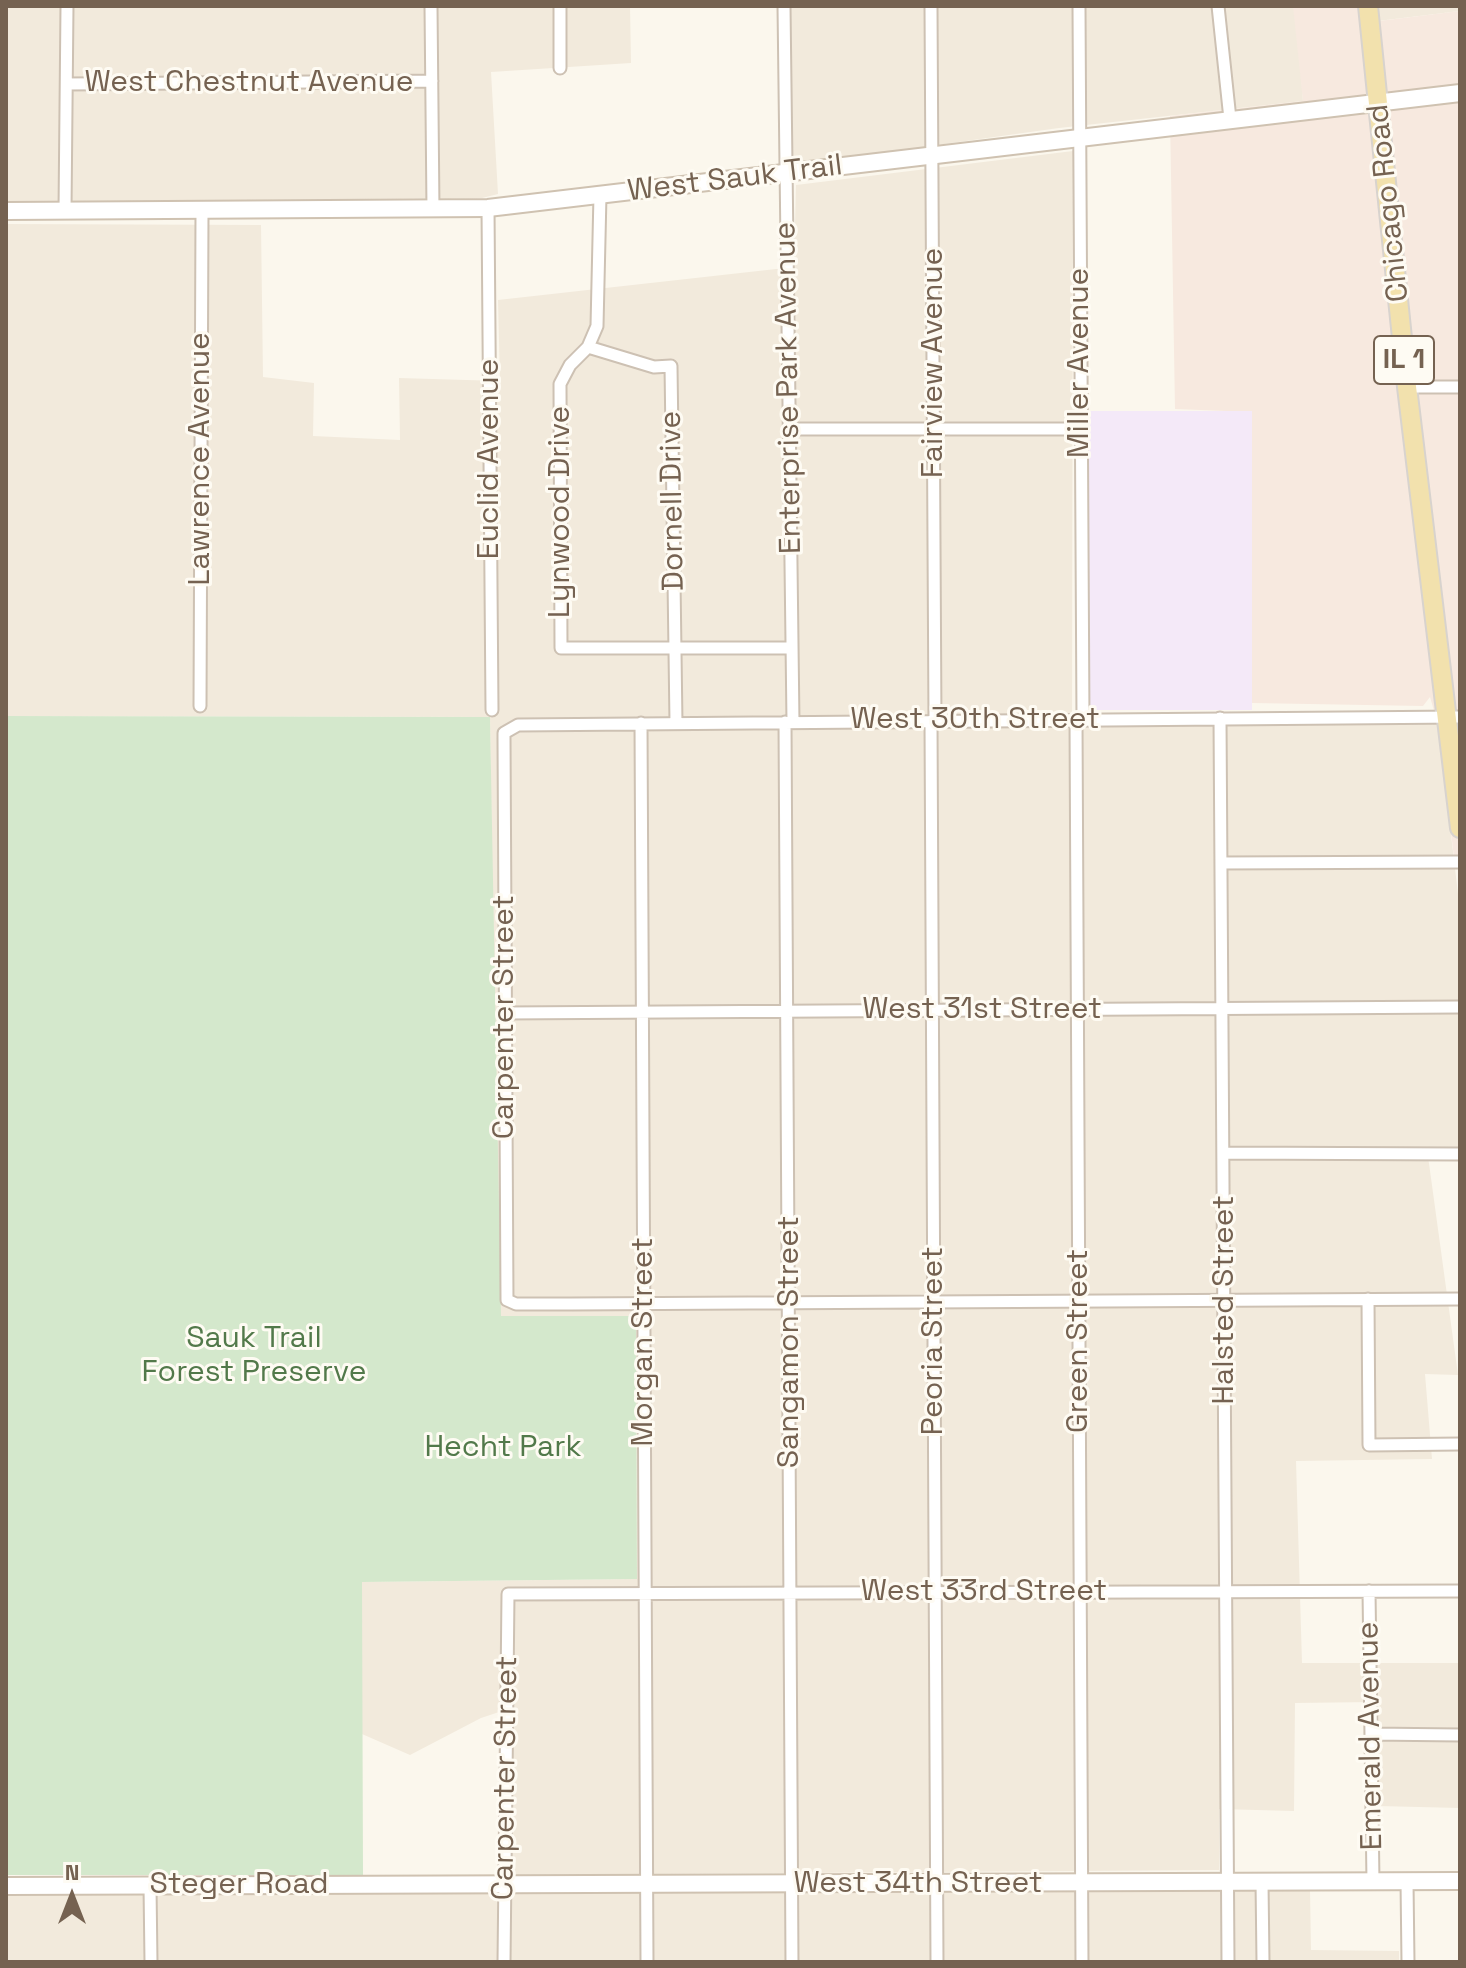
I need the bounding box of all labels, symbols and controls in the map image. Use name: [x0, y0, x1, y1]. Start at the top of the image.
street label: West Chestnut Avenue: [84, 65, 414, 101]
street label: Chicago Road: [1361, 102, 1417, 304]
street label: West Sauk Trail: [626, 148, 844, 210]
street label: Enterprise Park Avenue: [768, 221, 810, 555]
street label: Fairview Avenue: [916, 248, 952, 478]
street label: Miller Avenue: [1062, 268, 1098, 458]
street label: Lawrence Avenue: [183, 332, 219, 586]
road number: IL 1: [1374, 336, 1434, 384]
street label: Euclid Avenue: [472, 359, 508, 559]
street label: Lynwood Drive: [543, 406, 579, 618]
street label: Dornell Drive: [653, 411, 693, 591]
street label: West 30th Street: [850, 702, 1100, 738]
street label: Carpenter Street: [487, 895, 523, 1139]
street label: West 31st Street: [862, 992, 1102, 1028]
street label: Halsted Street: [1207, 1195, 1243, 1405]
street label: Sangamon Street: [772, 1216, 808, 1468]
street label: Morgan Street: [626, 1237, 662, 1447]
street label: Peoria Street: [916, 1246, 952, 1436]
street label: Green Street: [1061, 1249, 1097, 1433]
park label: Sauk Trail Forest Preserve: [142, 1321, 366, 1392]
park label: Hecht Park: [424, 1430, 582, 1466]
street label: West 33rd Street: [861, 1574, 1107, 1610]
street label: Emerald Avenue: [1351, 1621, 1391, 1851]
street label: Carpenter Street: [486, 1655, 526, 1901]
north arrow: [32, 1856, 112, 1936]
text: N: [65, 1858, 79, 1886]
street label: West 34th Street: [793, 1866, 1043, 1902]
street label: Steger Road: [149, 1867, 329, 1903]

